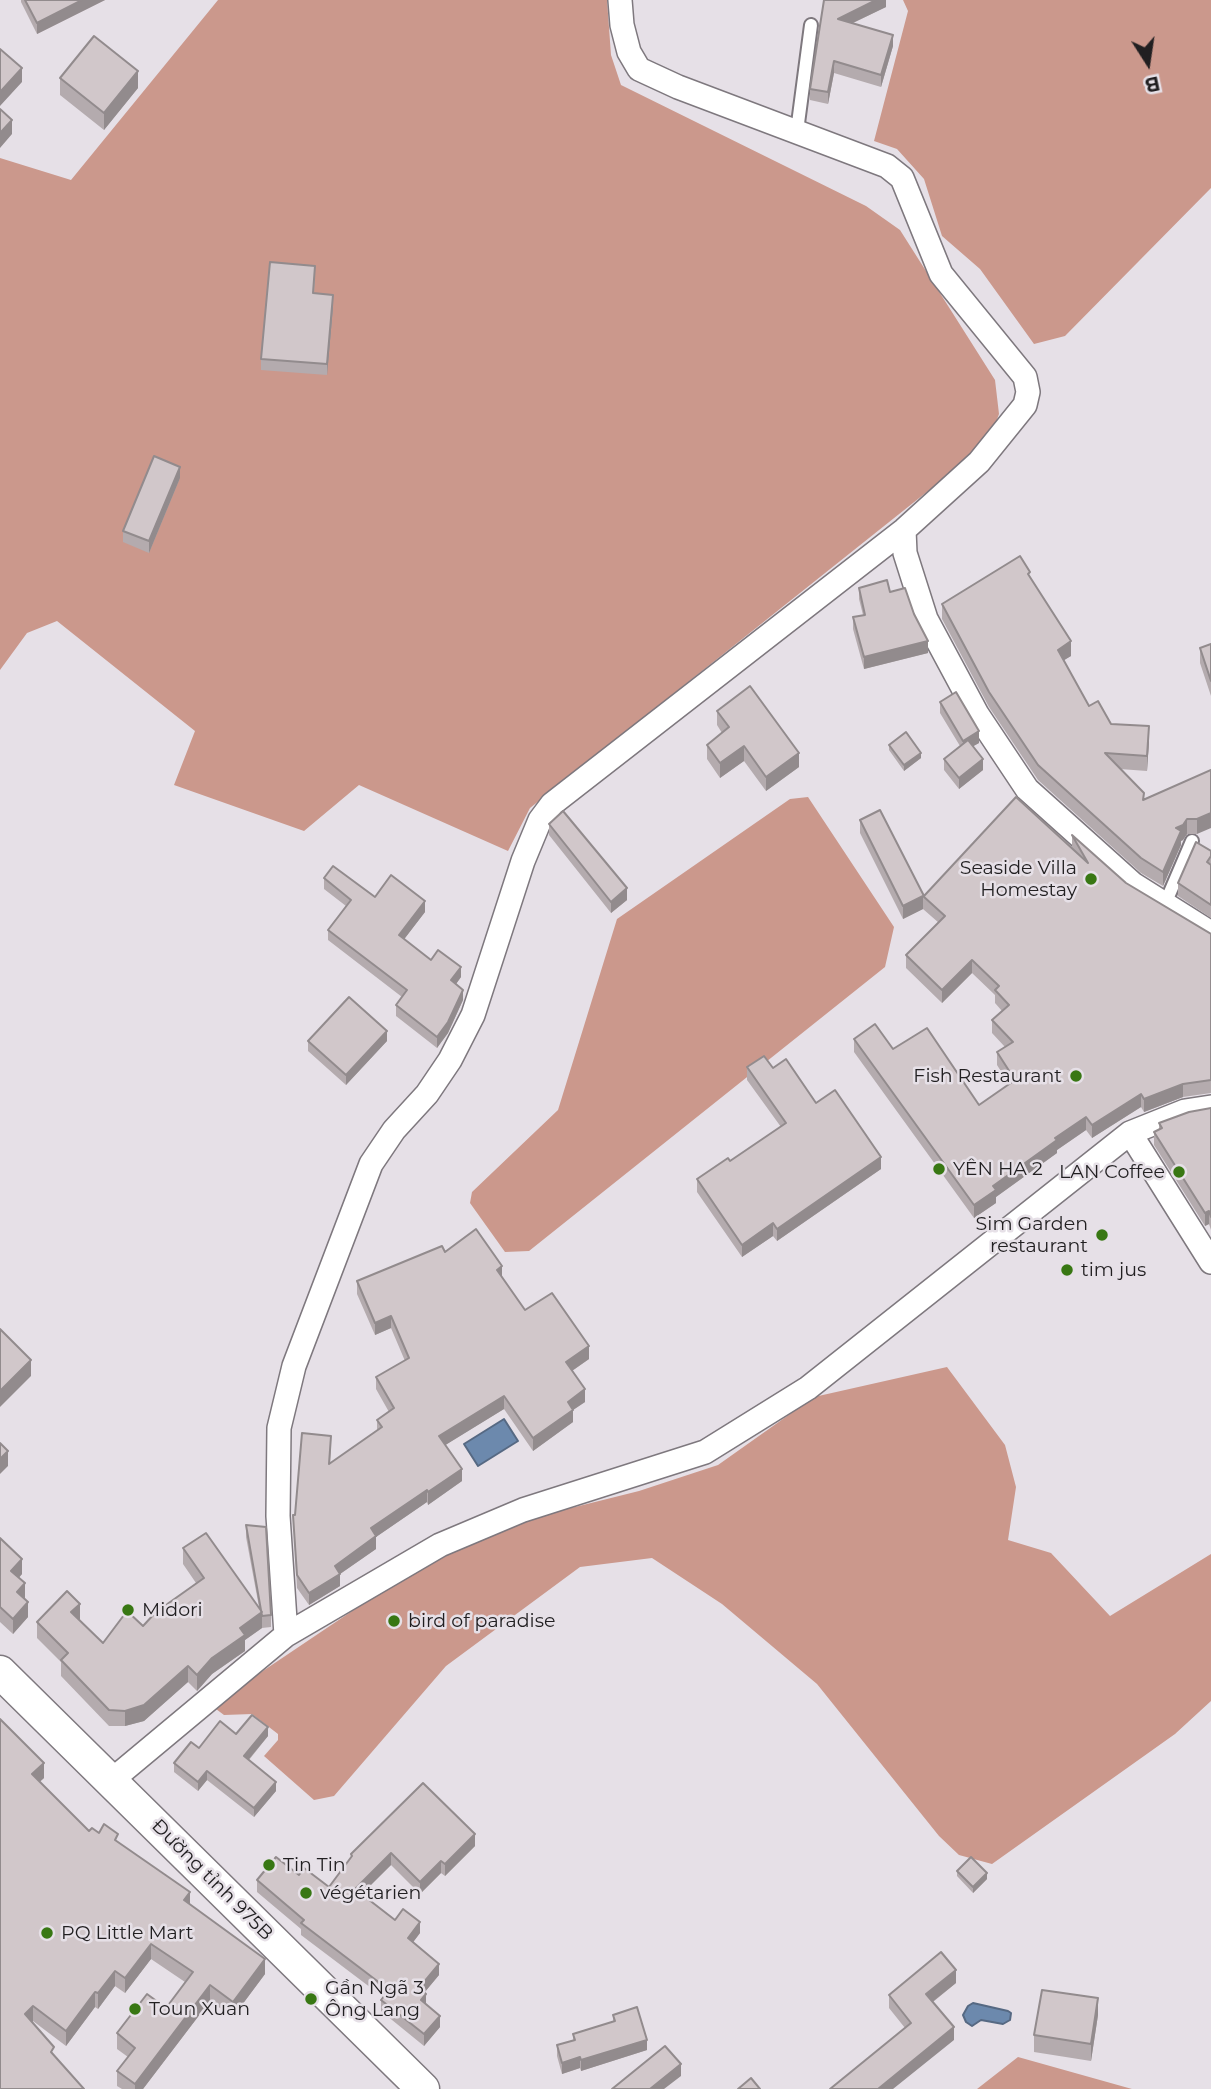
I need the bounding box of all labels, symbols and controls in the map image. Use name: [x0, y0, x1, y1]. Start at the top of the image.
north arrow: [1113, 28, 1183, 98]
text: B: [1143, 71, 1162, 97]
place label: Seaside Villa Homestay: [960, 857, 1077, 901]
marker: Seaside Villa Homestay: [1083, 871, 1099, 887]
place label: Fish Restaurant: [913, 1065, 1062, 1087]
marker: Fish Restaurant: [1068, 1068, 1084, 1084]
place label: YÊN HA 2: [953, 1158, 1043, 1180]
marker: YÊN HA 2: [931, 1161, 947, 1177]
place label: LAN Coffee: [1059, 1161, 1165, 1183]
marker: LAN Coffee: [1171, 1164, 1187, 1180]
place label: Sim Garden restaurant: [976, 1213, 1088, 1257]
marker: Sim Garden restaurant: [1094, 1227, 1110, 1243]
place label: tim jus: [1081, 1259, 1146, 1281]
marker: tim jus: [1059, 1262, 1075, 1278]
place label: Midori: [142, 1599, 203, 1621]
marker: Midori: [120, 1602, 136, 1618]
place label: bird of paradise: [408, 1610, 555, 1632]
marker: bird of paradise: [386, 1613, 402, 1629]
street label: Đường tỉnh 975B: [147, 1815, 277, 1945]
place label: Tin Tin: [283, 1854, 346, 1876]
marker: Tin Tin: [261, 1857, 277, 1873]
place label: végétarien: [320, 1882, 421, 1904]
marker: végétarien: [298, 1885, 314, 1901]
place label: PQ Little Mart: [61, 1922, 193, 1944]
marker: PQ Little Mart: [39, 1925, 55, 1941]
place label: Gần Ngã 3 Ông Lang: [325, 1977, 424, 2021]
marker: Gần Ngã 3 Ông Lang: [303, 1991, 319, 2007]
place label: Toun Xuan: [149, 1998, 250, 2020]
marker: Toun Xuan: [127, 2001, 143, 2017]

